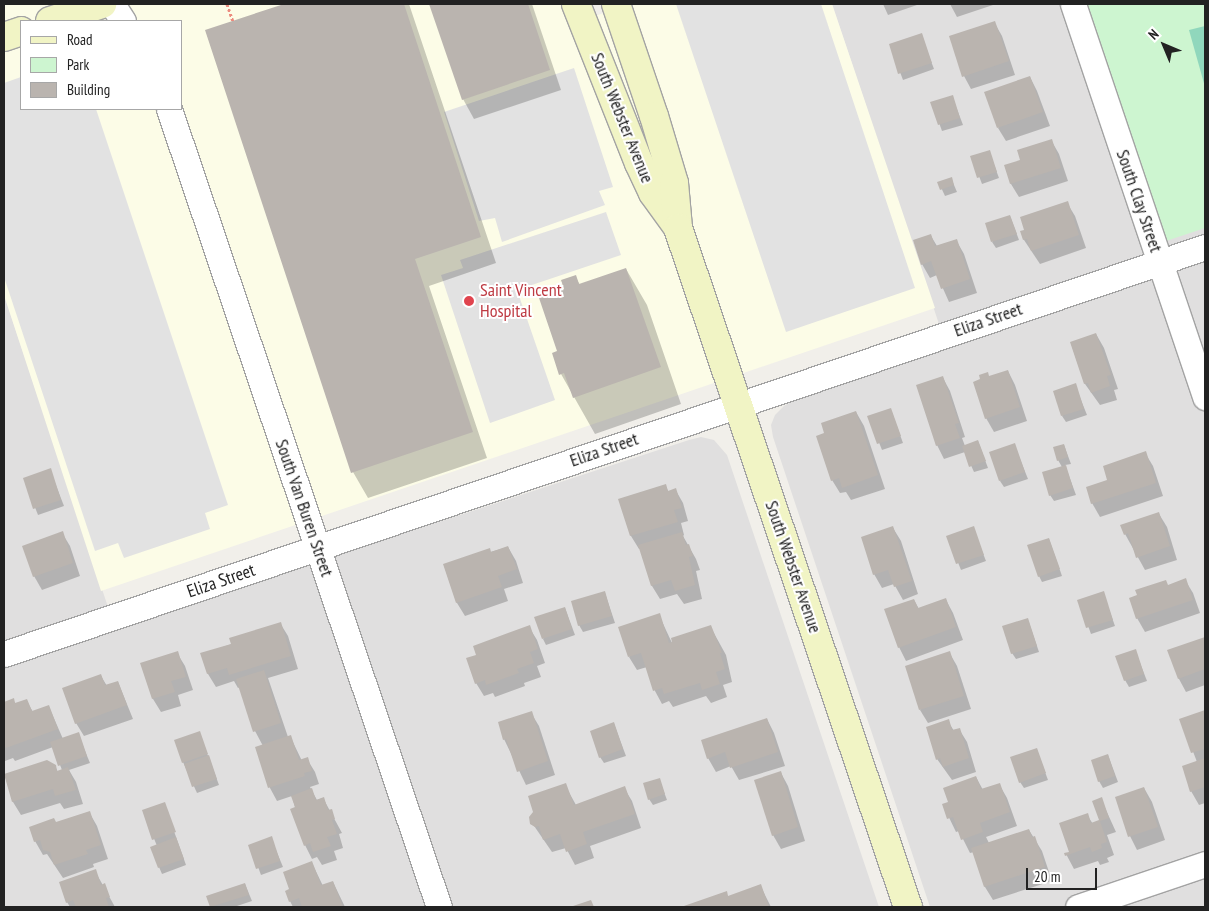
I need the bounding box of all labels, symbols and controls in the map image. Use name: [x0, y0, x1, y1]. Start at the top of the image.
legend: [20, 20, 182, 110]
north arrow: [1139, 20, 1189, 70]
text: N: [1144, 25, 1162, 43]
text: Road: [67, 30, 93, 49]
street label: South Webster Avenue: [586, 49, 658, 187]
text: Park: [67, 55, 89, 74]
text: Building: [67, 80, 110, 99]
street label: South Clay Street: [1111, 147, 1167, 255]
place label: Saint Vincent Hospital: [480, 280, 562, 322]
marker: Saint Vincent Hospital: [462, 294, 476, 308]
street label: Eliza Street: [951, 298, 1025, 342]
street label: Eliza Street: [567, 428, 641, 472]
street label: South Van Buren Street: [270, 436, 338, 580]
street label: South Webster Avenue: [760, 498, 826, 636]
street label: Eliza Street: [184, 559, 258, 603]
scale bar: [1029, 858, 1100, 890]
text: 20 m: [1034, 867, 1060, 886]

